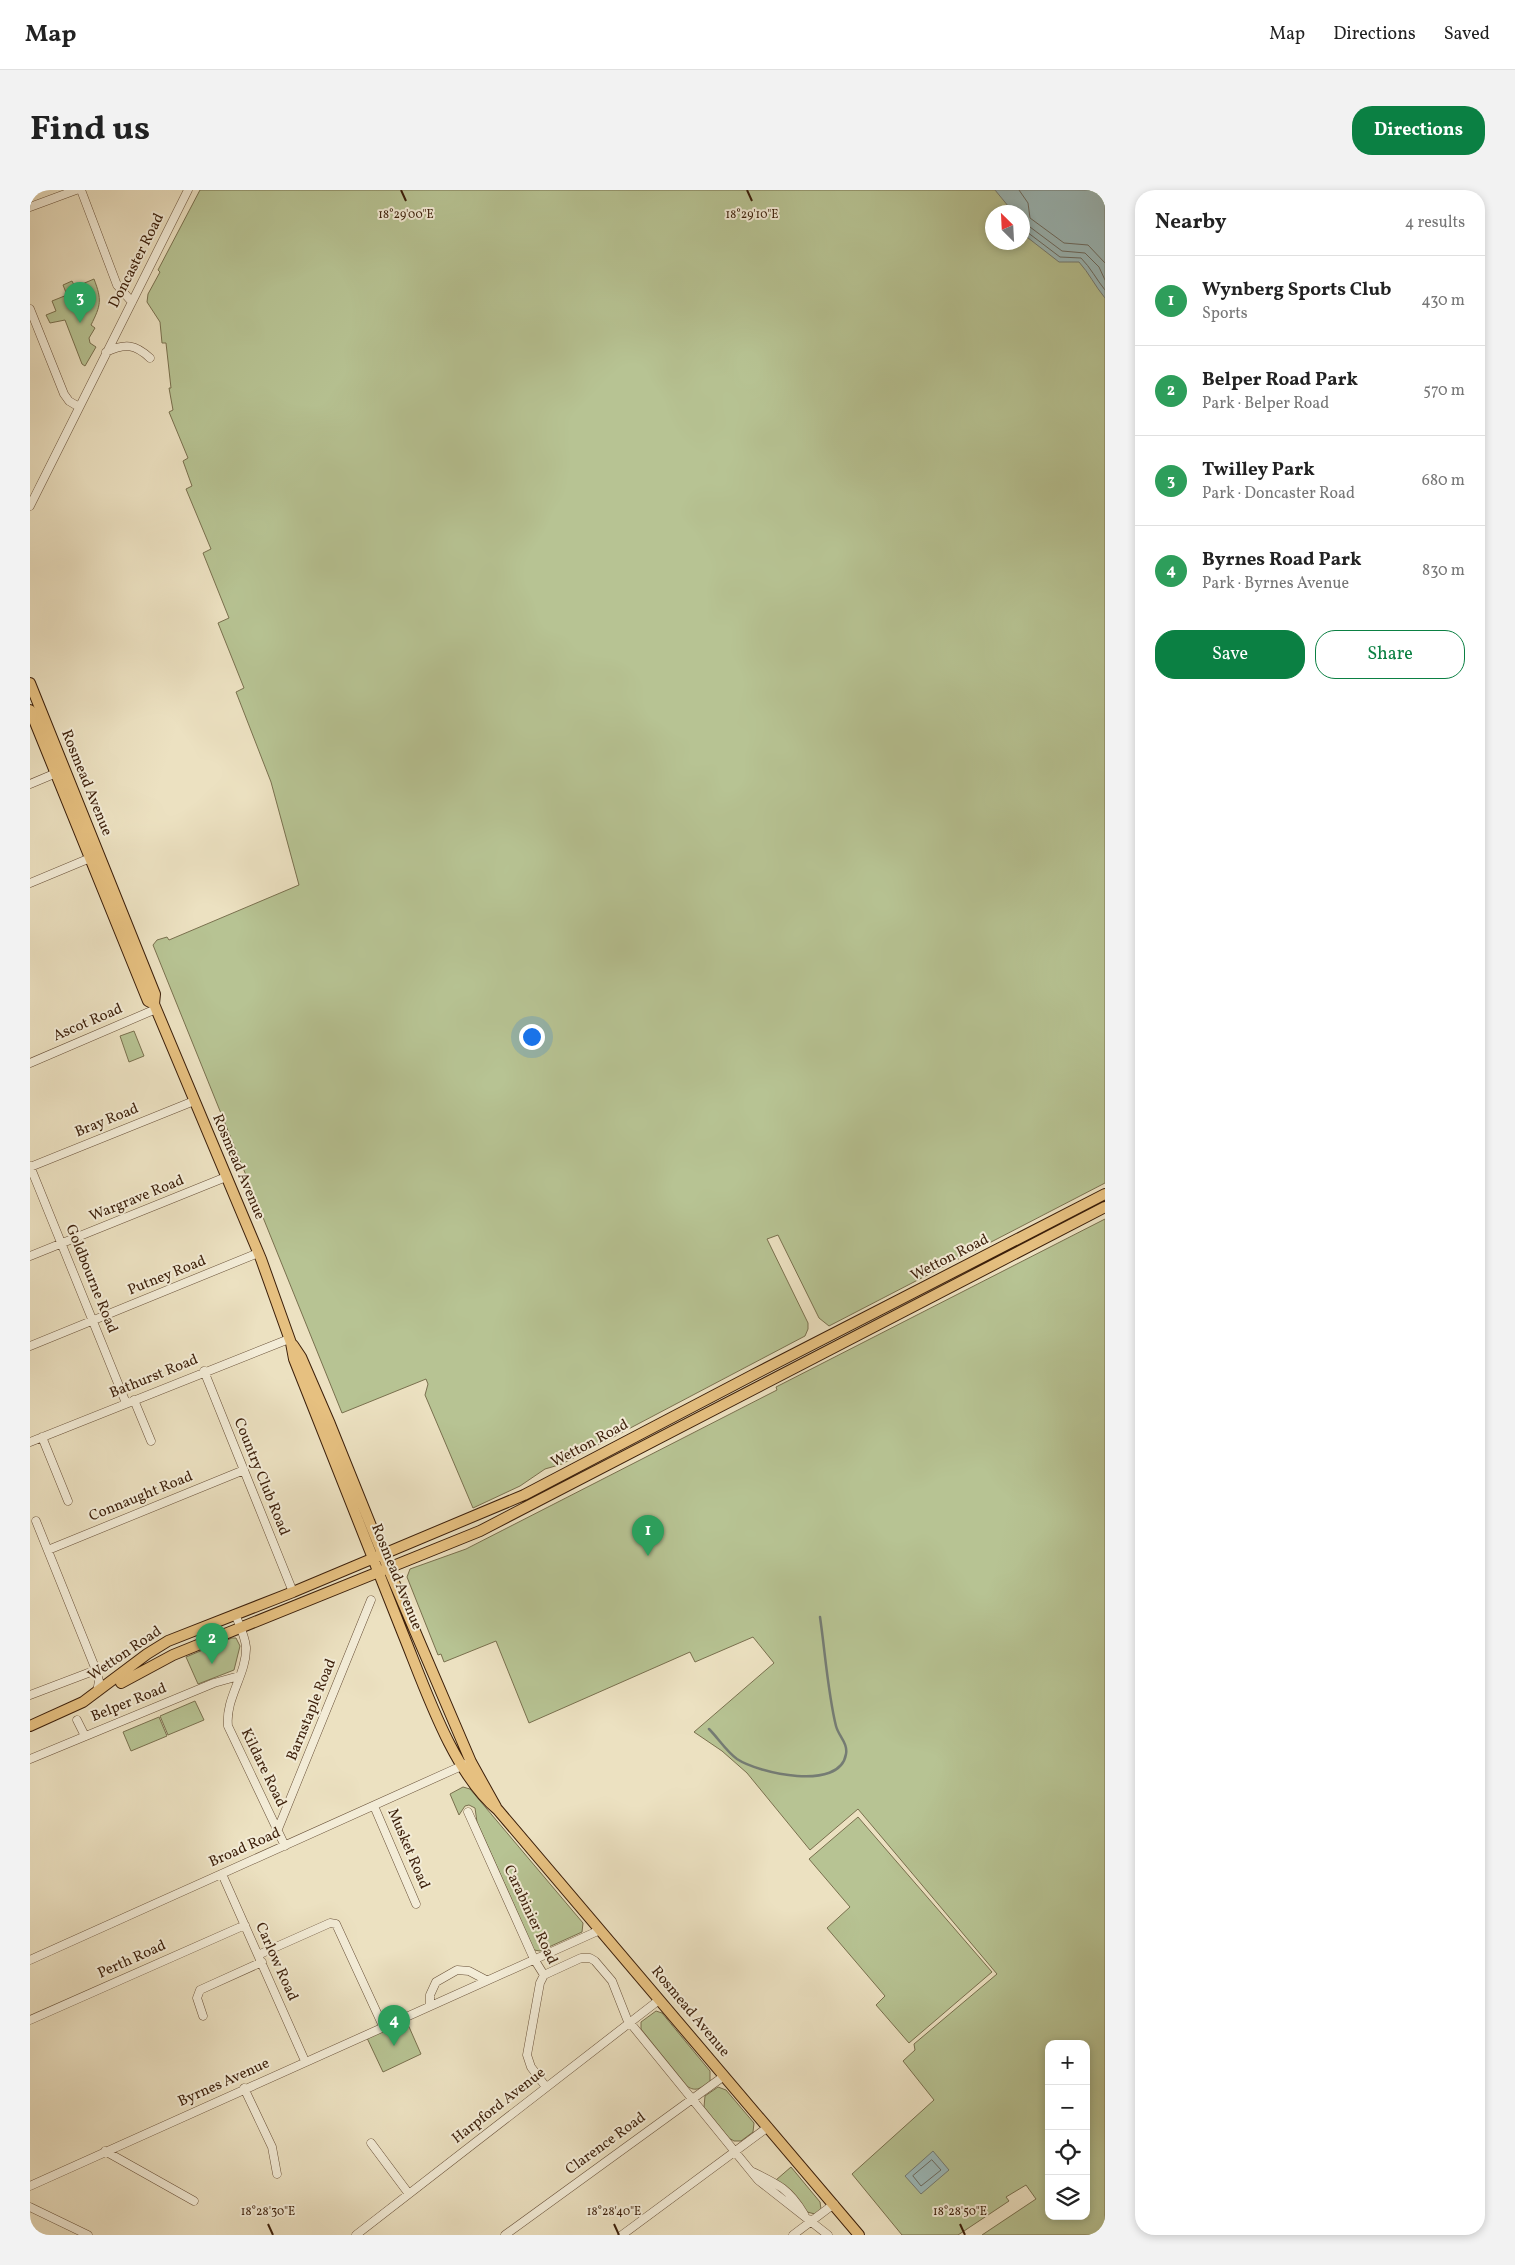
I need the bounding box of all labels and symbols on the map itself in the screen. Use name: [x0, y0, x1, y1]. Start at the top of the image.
north arrow: [985, 205, 1030, 250]
text: 18°29'00"E: [378, 207, 434, 223]
text: 18°29'10"E: [726, 207, 778, 223]
street label: Doncaster Road: [104, 210, 170, 312]
pin: 3: [64, 282, 96, 323]
street label: Rosmead Avenue: [55, 727, 117, 839]
street label: Ascot Road: [50, 999, 126, 1047]
your location: [519, 1024, 545, 1050]
street label: Bray Road: [72, 1099, 142, 1143]
street label: Rosmead Avenue: [206, 1111, 270, 1223]
street label: Wargrave Road: [86, 1170, 188, 1228]
street label: Goldbourne Road: [60, 1221, 122, 1337]
street label: Wetton Road: [907, 1229, 993, 1287]
street label: Putney Road: [125, 1251, 209, 1301]
street label: Bathurst Road: [106, 1350, 202, 1404]
street label: Country Club Road: [228, 1415, 294, 1539]
street label: Wetton Road: [548, 1415, 632, 1473]
street label: Connaught Road: [86, 1467, 196, 1527]
pin: 1: [632, 1515, 664, 1556]
street label: Rosmead Avenue: [365, 1521, 427, 1633]
street label: Wetton Road: [84, 1622, 166, 1686]
pin: 2: [196, 1623, 228, 1664]
street label: Barnstaple Road: [282, 1656, 342, 1764]
street label: Belper Road: [88, 1678, 170, 1728]
street label: Kildare Road: [235, 1725, 291, 1811]
street label: Musket Road: [382, 1805, 434, 1893]
street label: Broad Road: [206, 1823, 284, 1873]
street label: Carabinier Road: [498, 1862, 562, 1968]
street label: Carlow Road: [249, 1919, 303, 2005]
street label: Perth Road: [94, 1936, 170, 1984]
street label: Rosmead Avenue: [646, 1962, 734, 2062]
pin: 4: [378, 2005, 410, 2046]
street label: Byrnes Avenue: [175, 2053, 273, 2113]
street label: Harpford Avenue: [448, 2063, 550, 2149]
street label: Clarence Road: [561, 2108, 651, 2180]
text: 18°28'30"E: [241, 2204, 295, 2220]
text: 18°28'40"E: [587, 2204, 641, 2220]
text: 18°28'50"E: [933, 2204, 987, 2220]

